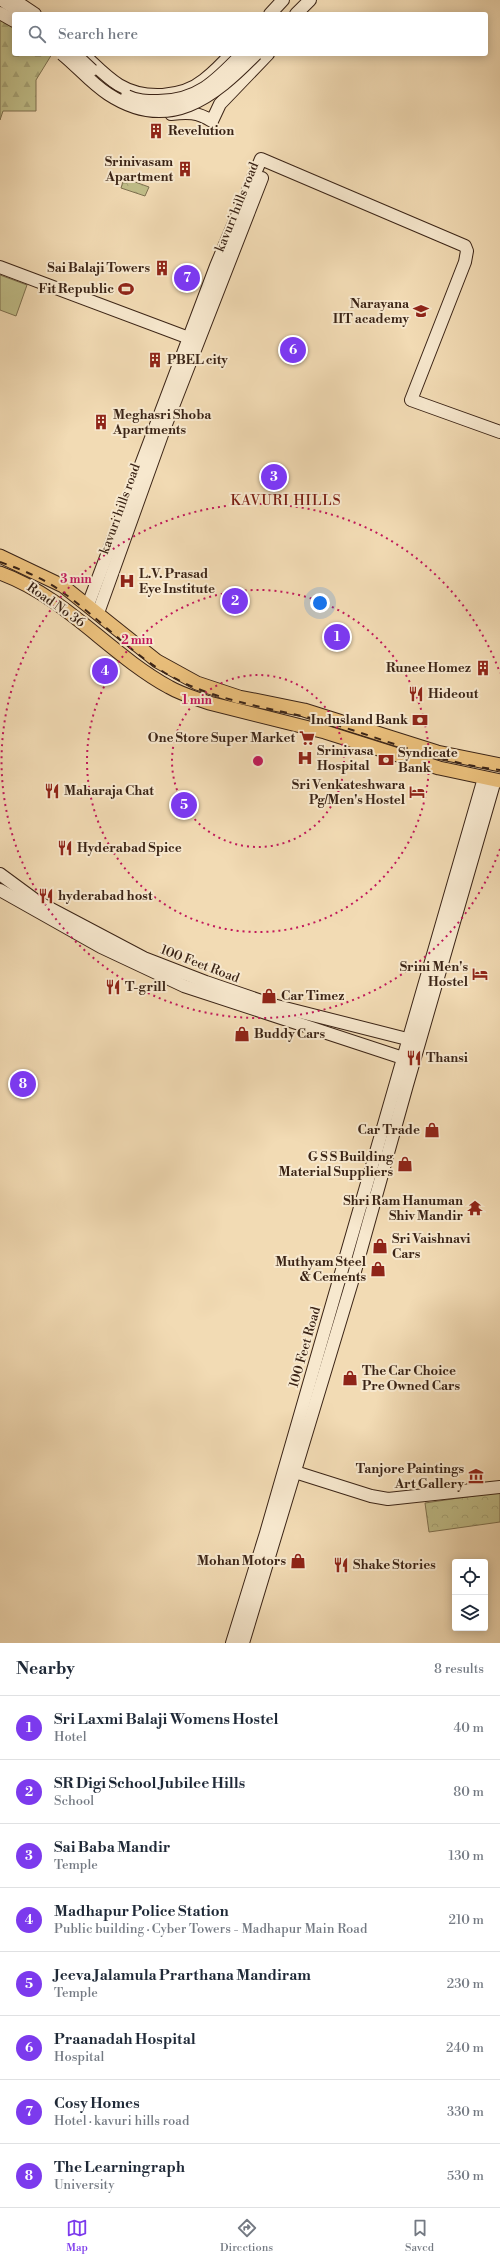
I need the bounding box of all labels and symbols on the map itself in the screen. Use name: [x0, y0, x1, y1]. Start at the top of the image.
building icon: Revelution: [147, 122, 165, 140]
place label: Revelution: [168, 123, 234, 139]
place label: Srinivasam Apartment: [105, 154, 173, 185]
street label: kavuri hills road: [212, 159, 262, 254]
building icon: Srinivasam Apartment: [176, 160, 194, 178]
building icon: Sai Balaji Towers: [153, 259, 171, 277]
place label: Sai Balaji Towers: [47, 260, 150, 276]
pin: 7: [174, 263, 200, 293]
sports icon: Fit Republic: [117, 280, 135, 298]
place label: Fit Republic: [38, 281, 114, 297]
place label: Narayana IIT academy: [333, 296, 410, 327]
school or university icon: Narayana IIT academy: [412, 302, 430, 320]
pin: 6: [280, 335, 306, 365]
building icon: PBEL city: [146, 351, 164, 369]
place label: PBEL city: [167, 352, 228, 368]
place label: Meghasri Shoba Apartments: [112, 407, 212, 438]
building icon: Meghasri Shoba Apartments: [92, 413, 110, 431]
street label: kavuri hills road: [96, 461, 144, 556]
pin: 3: [261, 462, 287, 492]
district label: KAVURI HILLS: [231, 492, 341, 510]
place label: L.V. Prasad Eye Institute: [139, 566, 215, 597]
text: 3 min: [60, 572, 92, 587]
hospital icon: L.V. Prasad Eye Institute: [118, 572, 136, 590]
street label: Road No 36: [24, 579, 88, 631]
pin: 2: [222, 586, 248, 616]
your location: [310, 593, 330, 613]
pin: 1: [324, 622, 350, 652]
text: 2 min: [121, 633, 153, 648]
pin: 4: [92, 656, 118, 686]
building icon: Runee Homez: [474, 659, 492, 677]
place label: Runee Homez: [386, 660, 471, 676]
restaurant icon: Hideout: [407, 685, 425, 703]
place label: Hideout: [428, 686, 479, 702]
text: 1 min: [182, 693, 213, 708]
bank icon: Indusland Bank: [411, 711, 429, 729]
place label: Indusland Bank: [311, 712, 409, 728]
supermarket icon: One Store Super Market: [298, 729, 316, 747]
place label: One Store Super Market: [148, 730, 295, 746]
place label: Srinivasa Hospital: [317, 743, 375, 774]
place label: Syndicate Bank: [398, 745, 458, 776]
hospital icon: Srinivasa Hospital: [296, 749, 314, 767]
bank icon: Syndicate Bank: [377, 751, 395, 769]
centre of rings: [251, 754, 265, 768]
place label: Sri Venkateshwara Pg/Men's Hostel: [292, 777, 406, 808]
restaurant icon: Maharaja Chat: [43, 782, 61, 800]
place label: Maharaja Chat: [64, 783, 154, 799]
hotel icon: Sri Venkateshwara Pg/Men's Hostel: [408, 783, 426, 801]
pin: 5: [171, 790, 197, 820]
restaurant icon: Hyderabad Spice: [56, 839, 74, 857]
place label: Hyderabad Spice: [77, 840, 182, 856]
restaurant icon: hyderabad host: [37, 887, 55, 905]
place label: hyderabad host: [58, 888, 153, 904]
street label: 100 Feet Road: [158, 942, 242, 987]
place label: Srini Men's Hostel: [400, 959, 469, 990]
hotel icon: Srini Men's Hostel: [471, 965, 489, 983]
restaurant icon: T-grill: [104, 978, 122, 996]
place label: T-grill: [125, 979, 167, 995]
shop icon: Car Timez: [260, 987, 278, 1005]
place label: Car Timez: [281, 988, 345, 1004]
shop icon: Buddy Cars: [233, 1025, 251, 1043]
place label: Buddy Cars: [254, 1026, 326, 1042]
restaurant icon: Thansi: [405, 1049, 423, 1067]
place label: Thansi: [426, 1050, 468, 1066]
pin: 8: [10, 1069, 36, 1099]
shop icon: Car Trade: [423, 1121, 441, 1139]
place label: Car Trade: [358, 1122, 420, 1138]
place label: G S S Building Material Suppliers: [279, 1149, 394, 1180]
shop icon: G S S Building Material Suppliers: [396, 1155, 414, 1173]
place label: Shri Ram Hanuman Shiv Mandir: [343, 1193, 463, 1224]
temple icon: Shri Ram Hanuman Shiv Mandir: [466, 1199, 484, 1217]
place label: Sri Vaishnavi Cars: [392, 1231, 470, 1262]
shop icon: Sri Vaishnavi Cars: [371, 1237, 389, 1255]
place label: Muthyam Steel & Cements: [275, 1254, 367, 1285]
shop icon: Muthyam Steel & Cements: [369, 1260, 387, 1278]
street label: 100 Feet Road: [286, 1304, 324, 1389]
place label: The Car Choice Pre Owned Cars: [362, 1363, 461, 1394]
shop icon: The Car Choice Pre Owned Cars: [341, 1369, 359, 1387]
place label: Tanjore Paintings Art Gallery: [356, 1461, 464, 1492]
museum icon: Tanjore Paintings Art Gallery: [467, 1467, 485, 1485]
shop icon: Mohan Motors: [289, 1552, 307, 1570]
place label: Mohan Motors: [197, 1553, 286, 1569]
restaurant icon: Shake Stories: [332, 1556, 350, 1574]
place label: Shake Stories: [353, 1557, 436, 1573]

